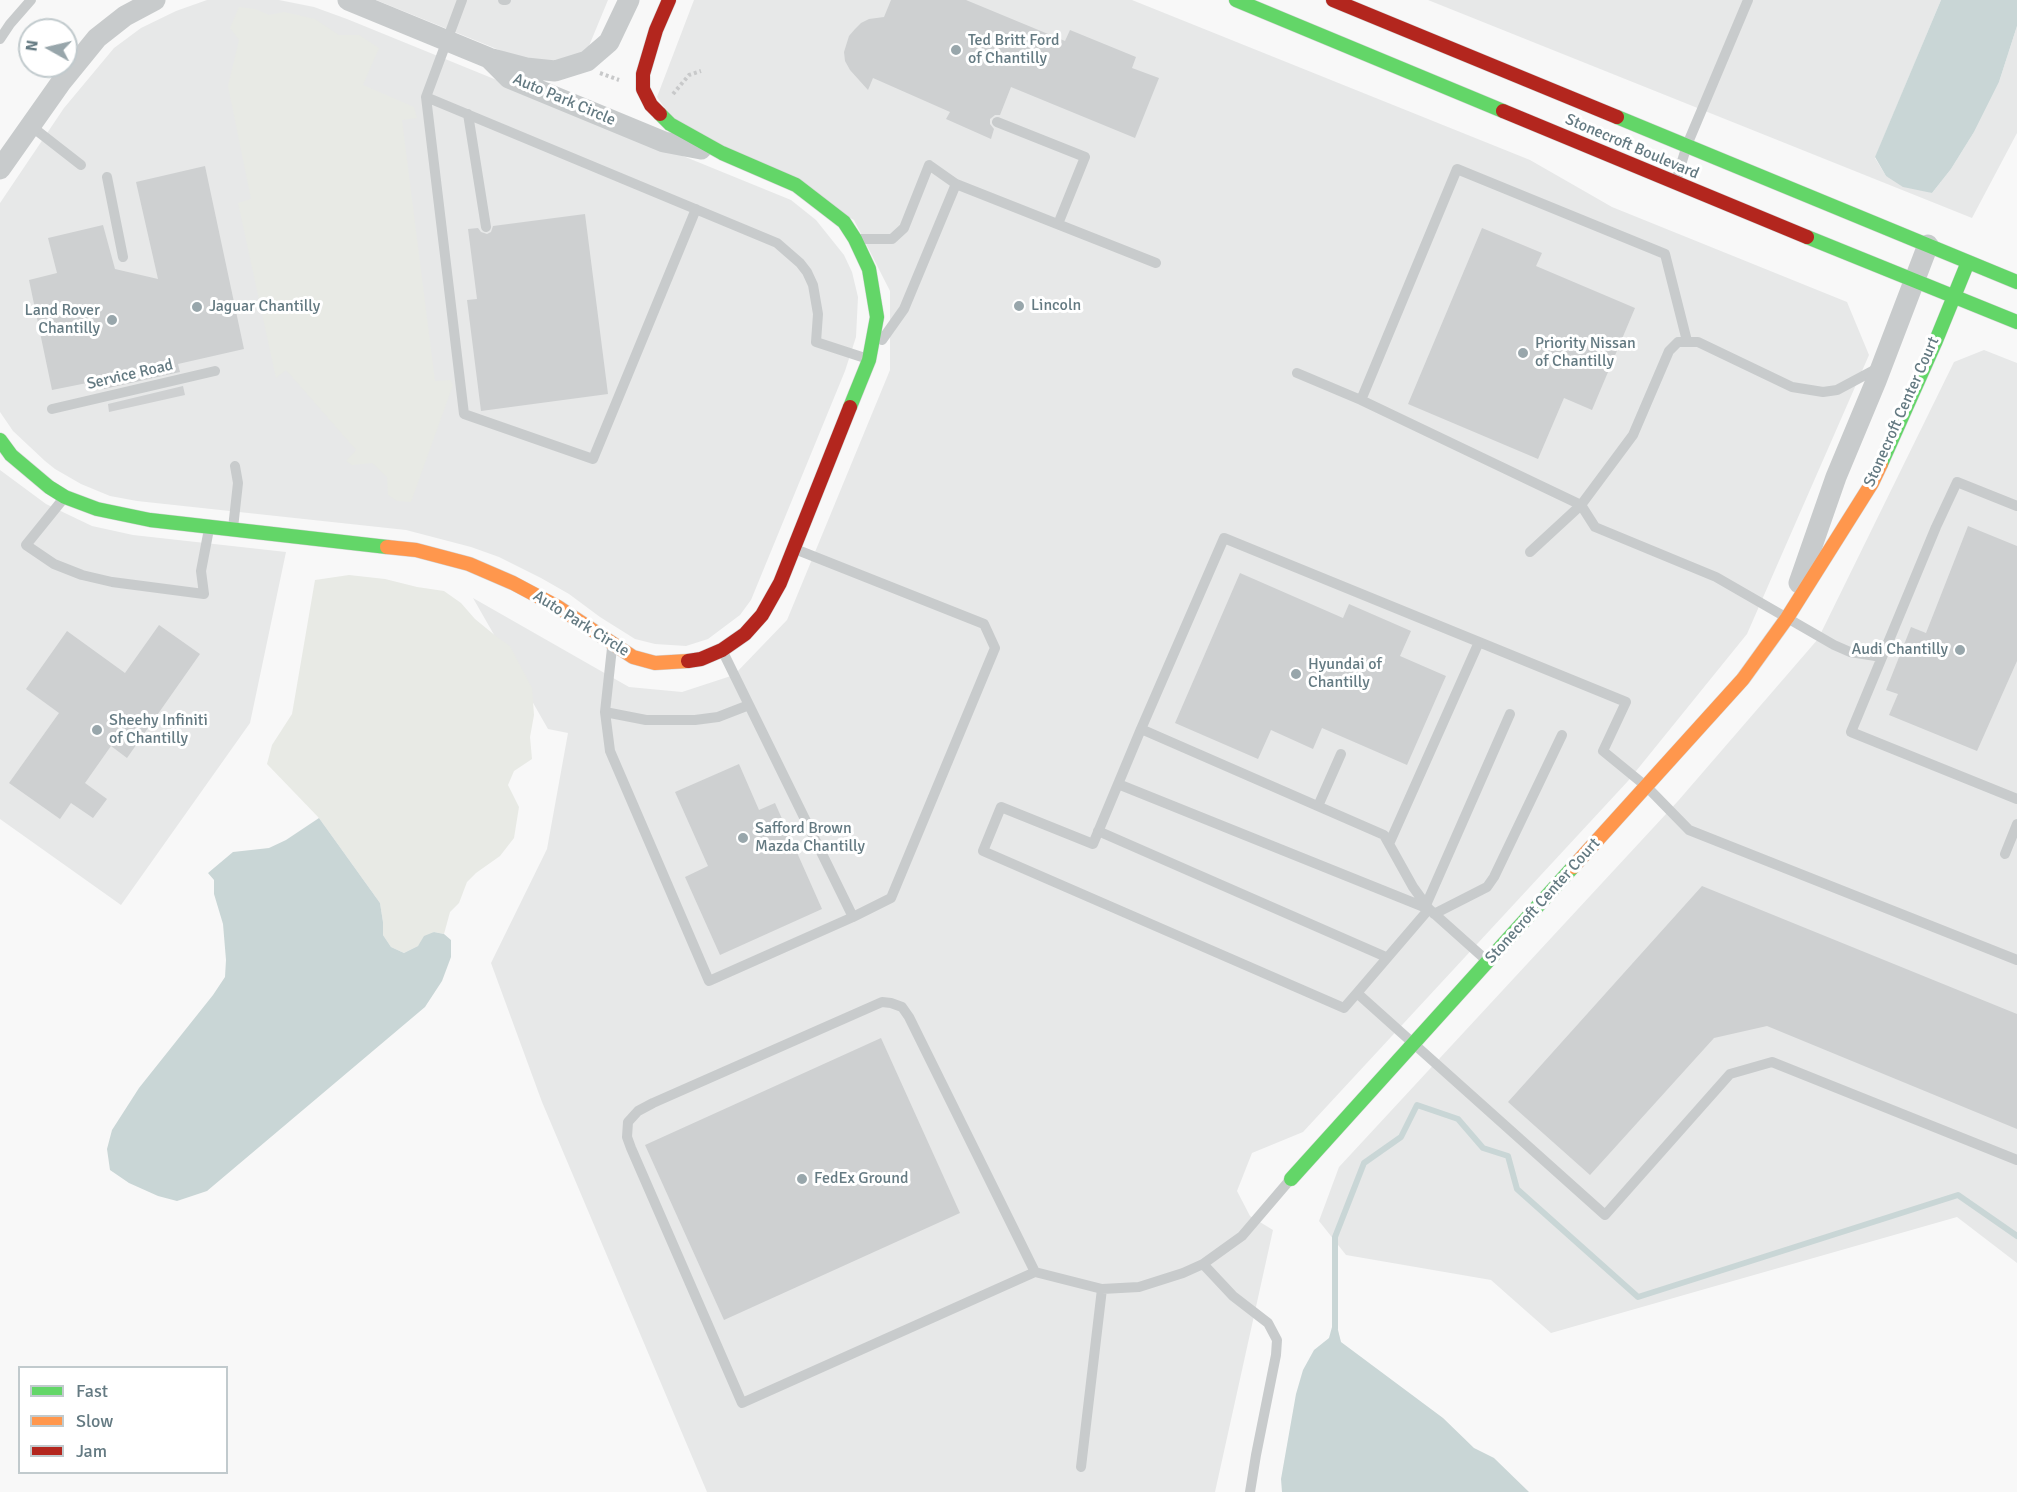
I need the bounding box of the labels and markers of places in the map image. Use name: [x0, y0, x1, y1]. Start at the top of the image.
place label: Ted Britt Ford of Chantilly: [968, 31, 1060, 69]
marker: Ted Britt Ford of Chantilly: [949, 43, 963, 57]
place label: Lincoln: [1031, 296, 1081, 316]
place label: Jaguar Chantilly: [209, 297, 320, 317]
marker: Lincoln: [1012, 299, 1026, 313]
marker: Jaguar Chantilly: [190, 300, 204, 314]
place label: Land Rover Chantilly: [24, 301, 100, 339]
marker: Land Rover Chantilly: [105, 313, 119, 327]
place label: Priority Nissan of Chantilly: [1535, 334, 1636, 372]
marker: Priority Nissan of Chantilly: [1516, 346, 1530, 360]
place label: Audi Chantilly: [1852, 640, 1948, 660]
marker: Audi Chantilly: [1953, 643, 1967, 657]
place label: Hyundai of Chantilly: [1308, 655, 1382, 693]
marker: Hyundai of Chantilly: [1289, 667, 1303, 681]
place label: Sheehy Infiniti of Chantilly: [109, 711, 208, 749]
marker: Sheehy Infiniti of Chantilly: [90, 723, 104, 737]
place label: Safford Brown Mazda Chantilly: [755, 819, 865, 857]
marker: Safford Brown Mazda Chantilly: [736, 831, 750, 845]
place label: FedEx Ground: [814, 1169, 908, 1189]
marker: FedEx Ground: [795, 1172, 809, 1186]

